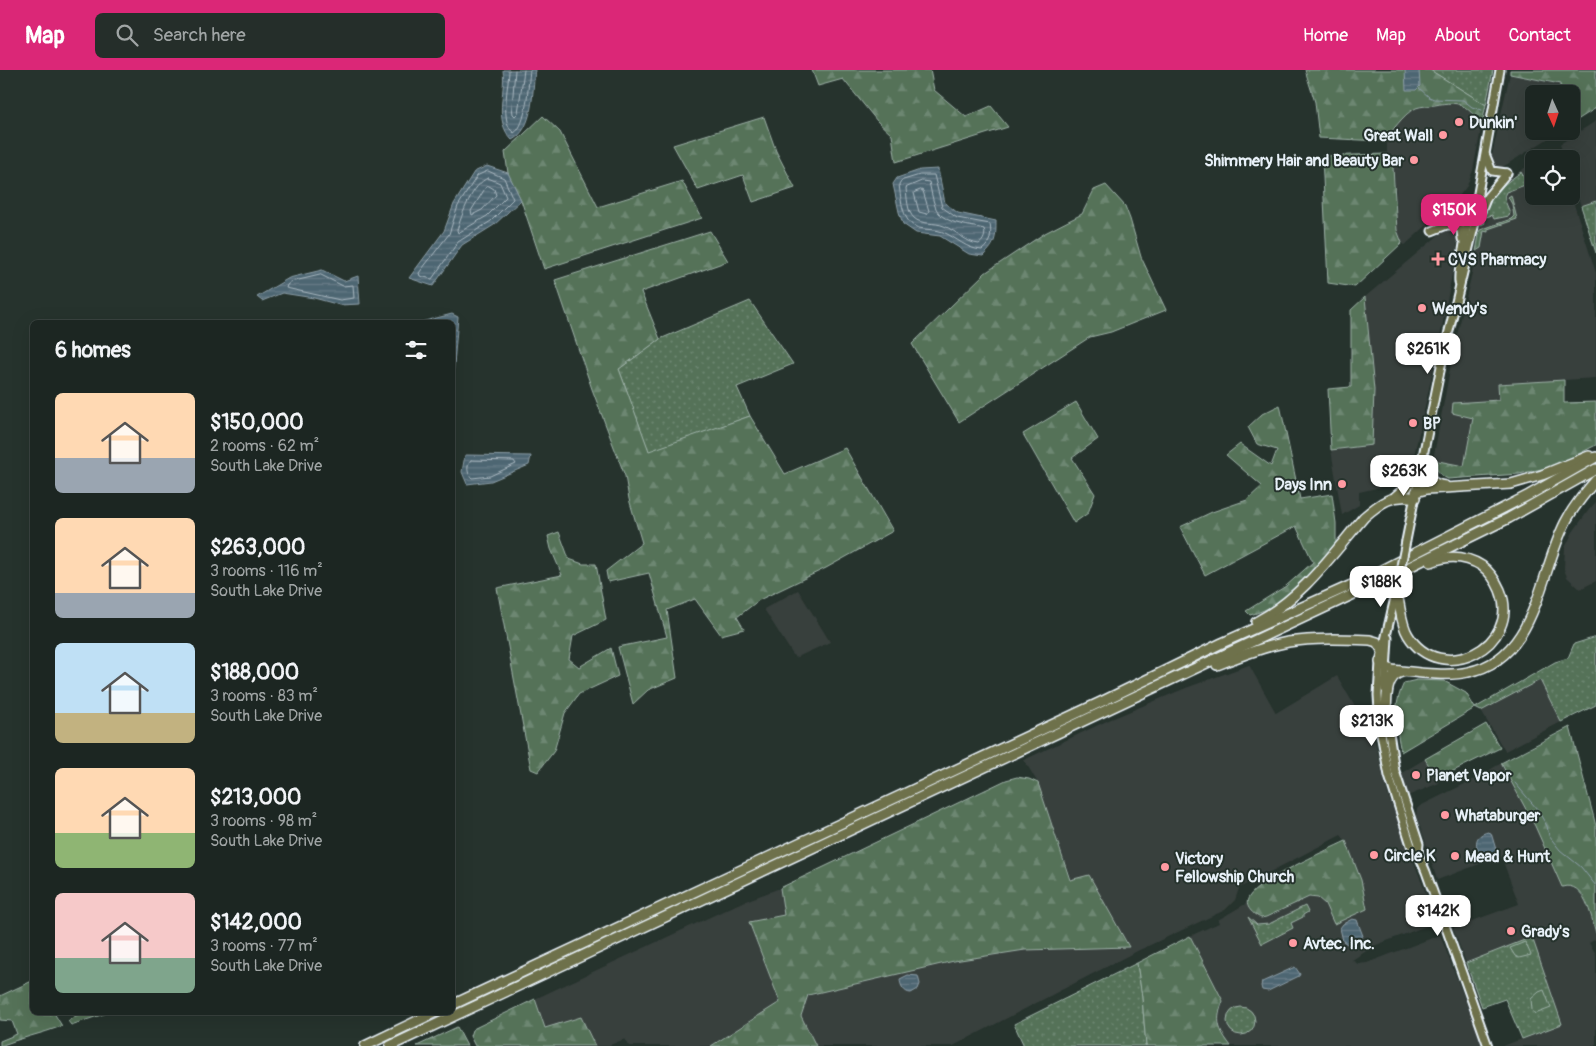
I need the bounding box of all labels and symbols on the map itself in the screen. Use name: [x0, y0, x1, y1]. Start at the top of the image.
north arrow: [1525, 85, 1580, 140]
place label: Dunkin': [1469, 113, 1517, 133]
marker: Dunkin': [1453, 116, 1465, 128]
place label: Great Wall: [1364, 126, 1433, 146]
marker: Great Wall: [1437, 129, 1449, 141]
place label: Shimmery Hair and Beauty Bar: [1204, 151, 1404, 171]
marker: Shimmery Hair and Beauty Bar: [1408, 154, 1420, 166]
pin: $150K: [1419, 194, 1489, 236]
place label: CVS Pharmacy: [1448, 250, 1547, 270]
marker: CVS Pharmacy: [1432, 253, 1444, 265]
place label: Wendy's: [1432, 299, 1488, 319]
marker: Wendy's: [1416, 302, 1428, 314]
pin: $261K: [1393, 332, 1463, 375]
place label: BP: [1423, 414, 1441, 434]
marker: BP: [1407, 417, 1419, 429]
pin: $263K: [1369, 454, 1439, 497]
place label: Days Inn: [1274, 475, 1332, 495]
marker: Days Inn: [1336, 478, 1348, 490]
pin: $188K: [1346, 566, 1416, 608]
pin: $213K: [1337, 704, 1407, 747]
place label: Planet Vapor: [1426, 766, 1512, 786]
marker: Planet Vapor: [1410, 769, 1422, 781]
place label: Whataburger: [1455, 806, 1541, 826]
marker: Whataburger: [1439, 809, 1451, 821]
place label: Circle K: [1384, 846, 1436, 866]
place label: Mead & Hunt: [1465, 847, 1551, 867]
place label: Victory Fellowship Church: [1175, 849, 1295, 887]
marker: Circle K: [1368, 849, 1380, 861]
marker: Mead & Hunt: [1449, 850, 1461, 862]
marker: Victory Fellowship Church: [1159, 861, 1171, 873]
pin: $142K: [1403, 894, 1473, 937]
place label: Grady's: [1521, 922, 1570, 942]
marker: Grady's: [1505, 925, 1517, 937]
place label: Avtec, Inc.: [1303, 934, 1375, 954]
marker: Avtec, Inc.: [1287, 937, 1299, 949]

